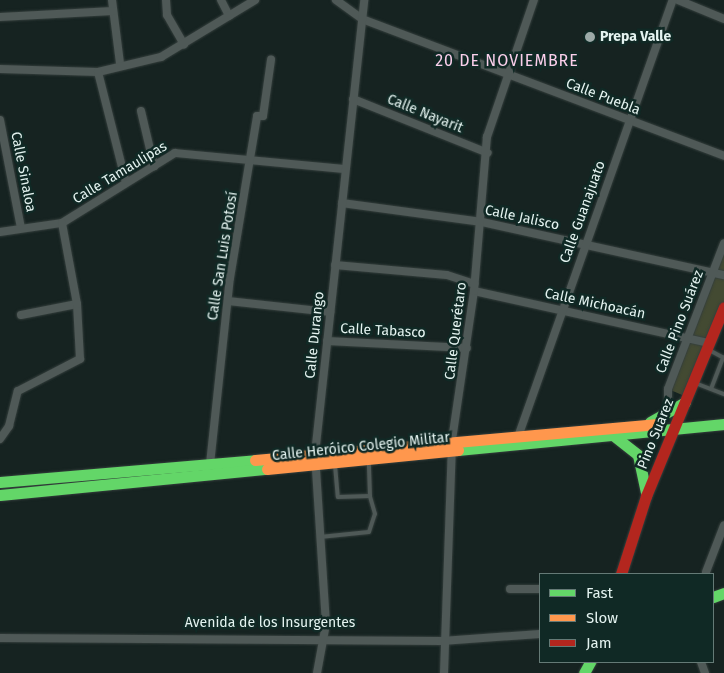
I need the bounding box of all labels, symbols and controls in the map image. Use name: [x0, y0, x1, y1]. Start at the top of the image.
place label: Prepa Valle: [600, 29, 671, 45]
marker: Prepa Valle: [584, 31, 596, 43]
district label: 20 DE NOVIEMBRE: [433, 51, 581, 71]
street label: Calle Puebla: [564, 75, 642, 119]
street label: Calle Nayarit: [385, 91, 465, 137]
street label: Calle Sinaloa: [7, 130, 39, 214]
street label: Calle Tamaulipas: [70, 138, 170, 208]
street label: Calle Guanajuato: [557, 159, 609, 265]
street label: Calle San Luis Potosí: [205, 190, 241, 322]
street label: Calle Jalisco: [483, 202, 561, 234]
street label: Calle Pino Suárez: [653, 268, 707, 376]
street label: Calle Querétaro: [442, 281, 470, 381]
street label: Calle Michoacán: [543, 285, 647, 323]
street label: Calle Durango: [302, 290, 328, 380]
street label: Calle Tabasco: [340, 320, 426, 342]
street label: Pino Suarez: [634, 396, 678, 472]
street label: Calle Heróico Colegio Militar: [271, 429, 451, 465]
legend: [539, 573, 714, 663]
text: Fast: [586, 584, 613, 602]
text: Slow: [586, 609, 618, 627]
street label: Avenida de los Insurgentes: [185, 615, 355, 631]
text: Jam: [586, 634, 612, 652]

